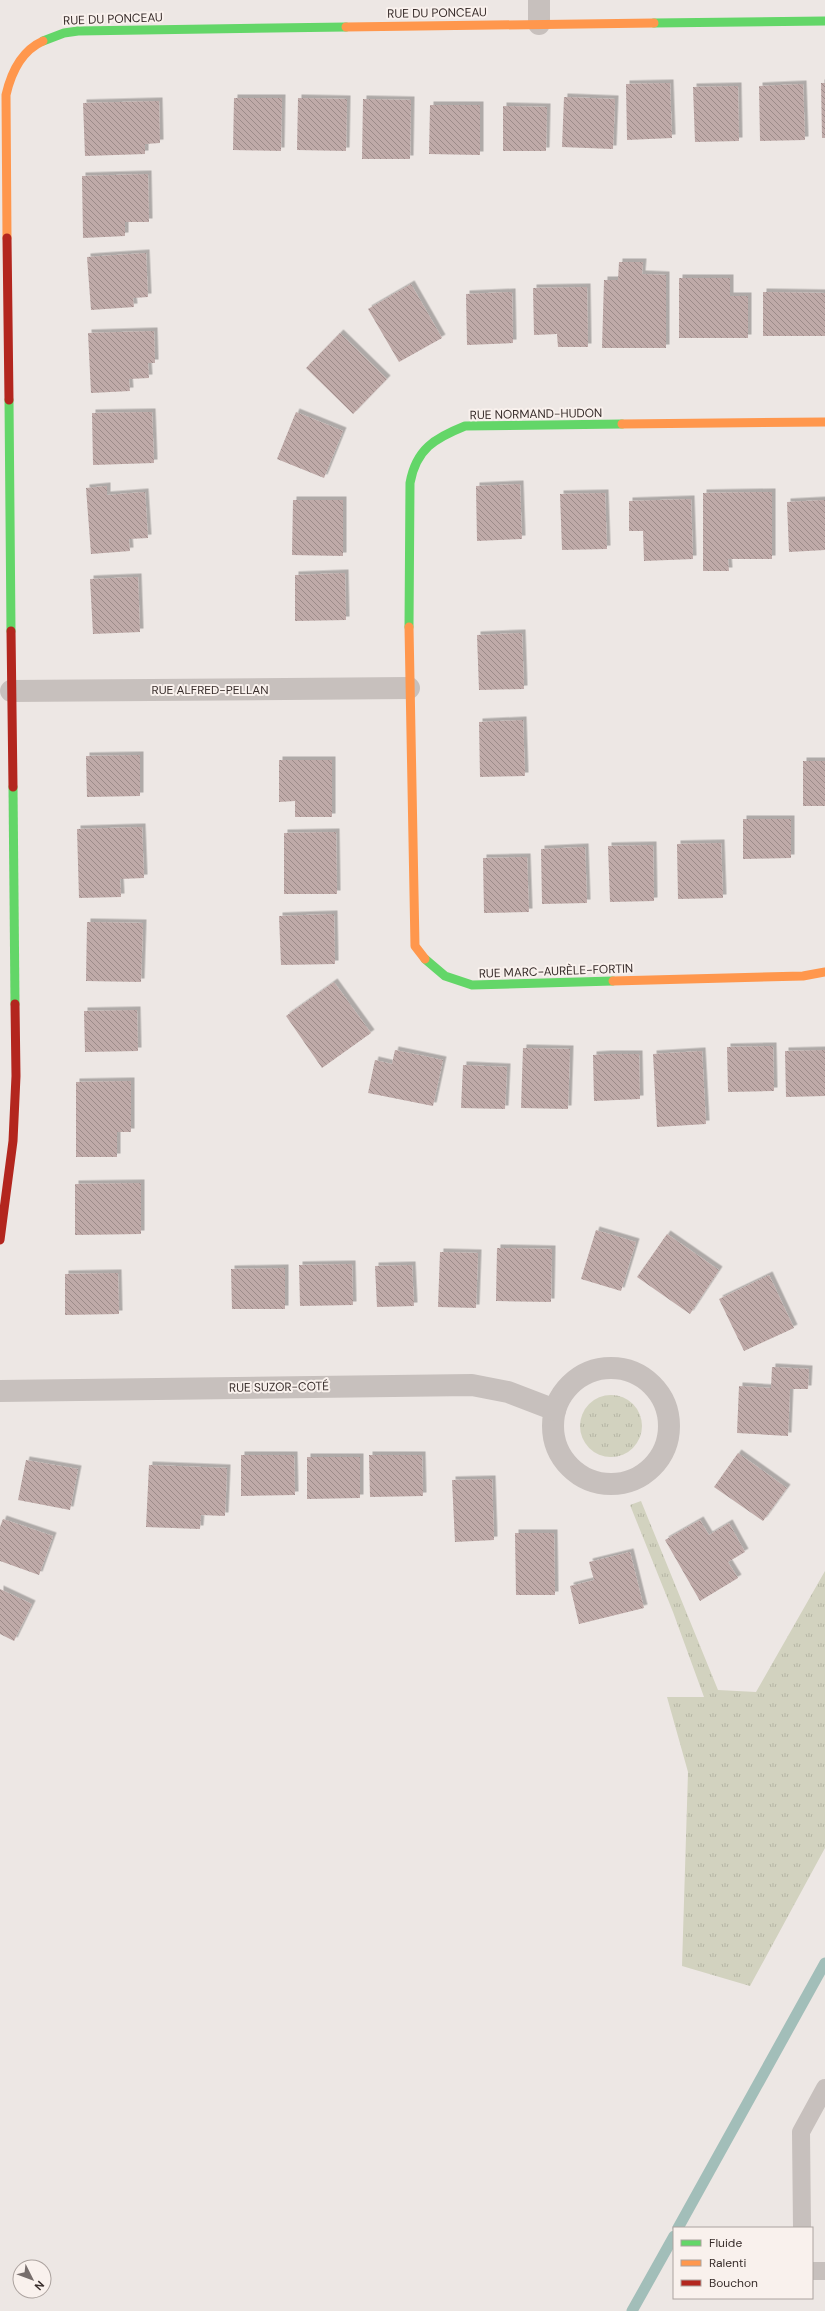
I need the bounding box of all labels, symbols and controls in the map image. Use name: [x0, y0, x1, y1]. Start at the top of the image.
street label: RUE DU PONCEAU: [387, 4, 487, 22]
street label: RUE DU PONCEAU: [63, 9, 163, 29]
street label: RUE NORMAND-HUDON: [470, 405, 602, 423]
street label: RUE ALFRED-PELLAN: [152, 682, 268, 698]
street label: RUE MARC-AURÈLE-FORTIN: [479, 960, 633, 982]
street label: RUE SUZOR-COTÉ: [229, 1378, 329, 1396]
legend: [673, 2227, 813, 2299]
text: Fluide: [709, 2235, 742, 2251]
text: Ralenti: [709, 2255, 747, 2271]
north arrow: [12, 2259, 52, 2299]
text: Bouchon: [709, 2275, 758, 2291]
text: N: [32, 2278, 47, 2293]

